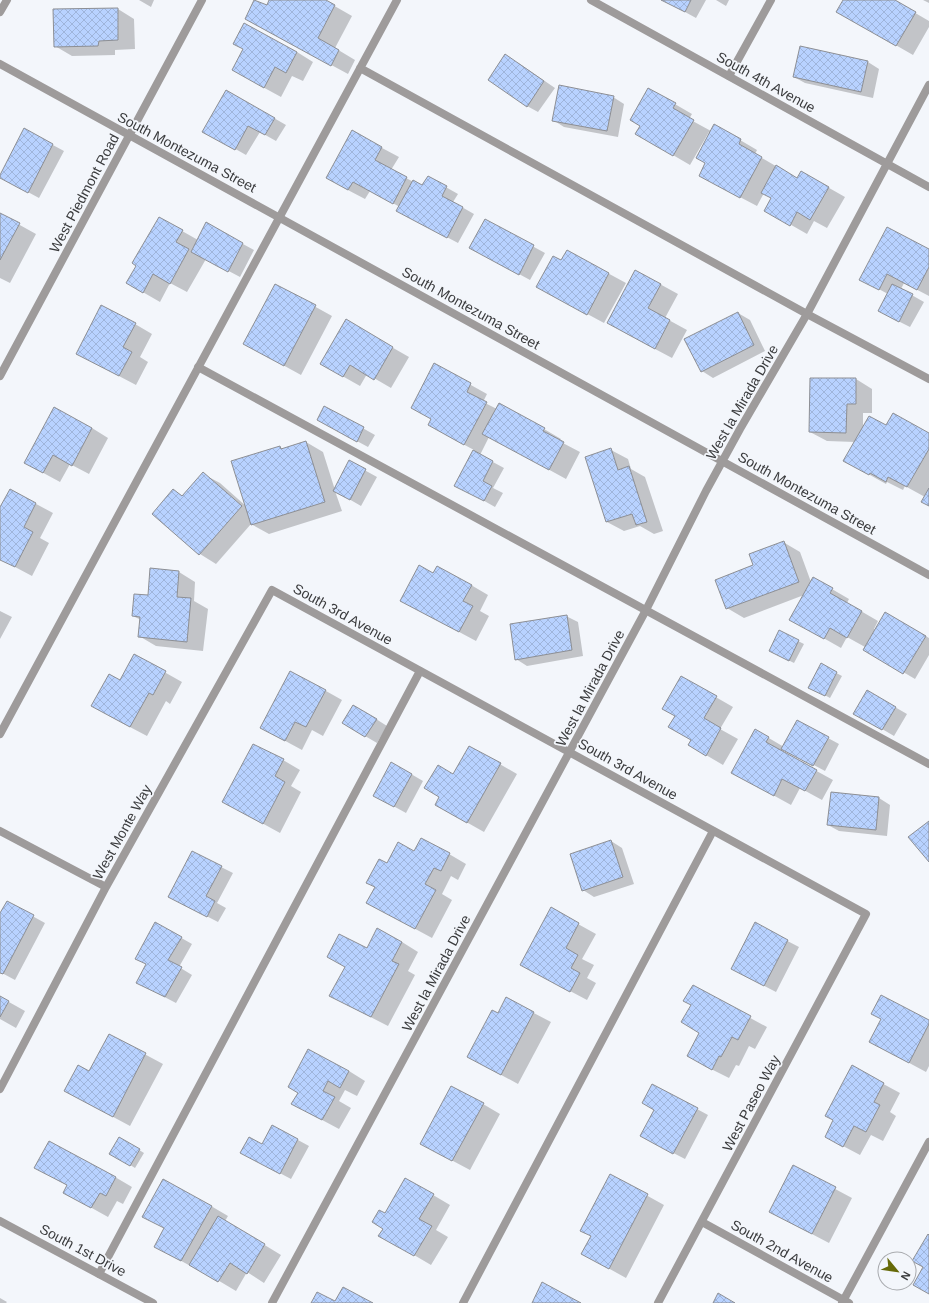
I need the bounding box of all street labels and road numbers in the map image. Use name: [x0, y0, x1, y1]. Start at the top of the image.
street label: South 4th Avenue: [714, 48, 818, 116]
street label: South Montezuma Street: [115, 109, 259, 195]
street label: West Piedmont Road: [46, 131, 122, 255]
street label: South Montezuma Street: [399, 263, 543, 353]
street label: West la Mirada Drive: [703, 342, 781, 462]
street label: South Montezuma Street: [735, 448, 879, 538]
street label: South 3rd Avenue: [291, 580, 396, 648]
street label: West la Mirada Drive: [552, 627, 628, 749]
street label: South 3rd Avenue: [576, 735, 681, 803]
street label: West Monte Way: [89, 782, 155, 882]
street label: West la Mirada Drive: [398, 912, 474, 1034]
street label: West Paseo Way: [719, 1052, 783, 1154]
street label: South 2nd Avenue: [728, 1216, 836, 1286]
street label: South 1st Drive: [37, 1220, 129, 1280]

